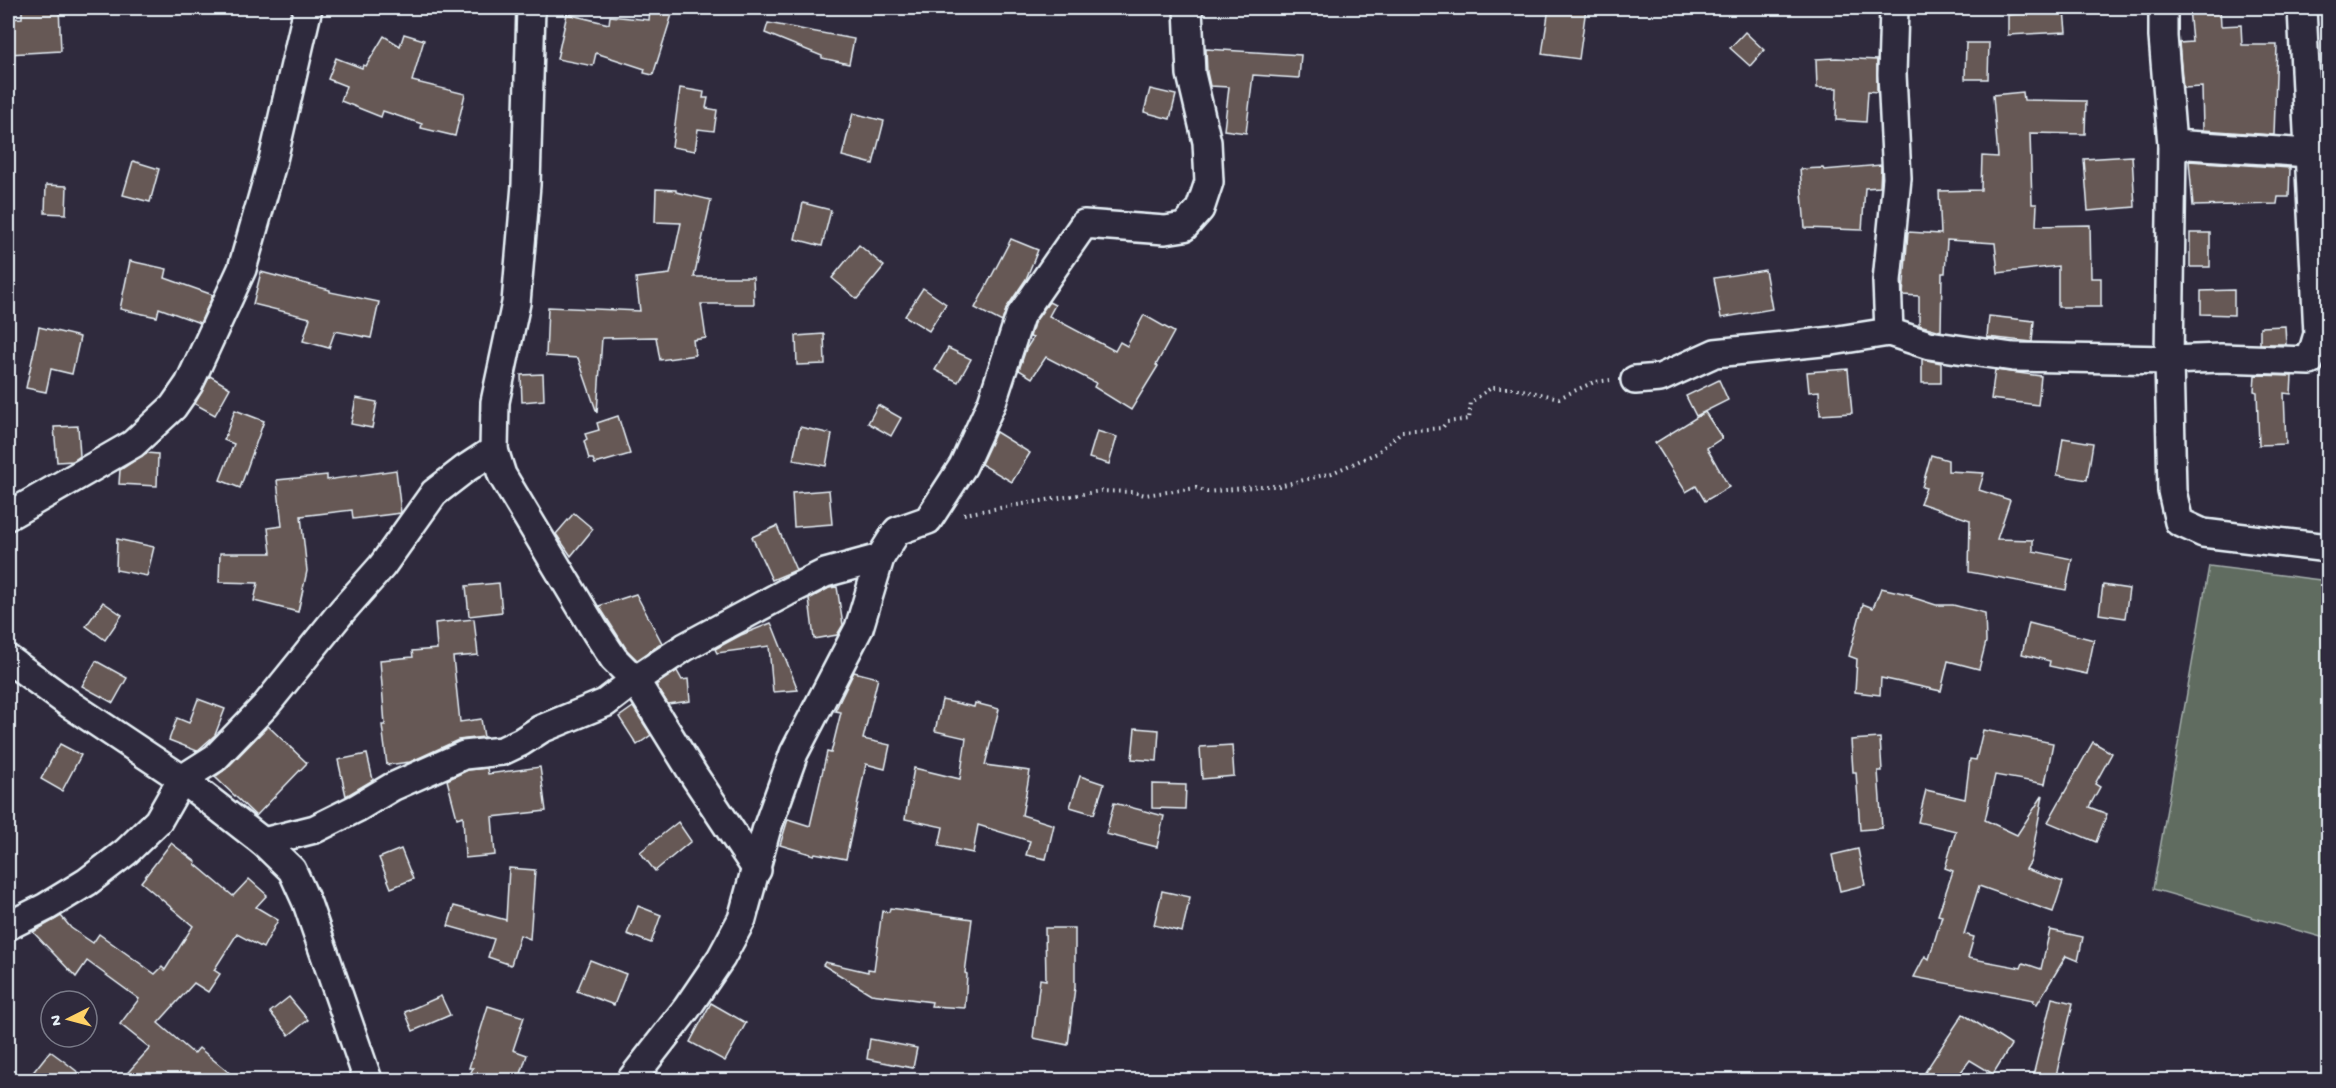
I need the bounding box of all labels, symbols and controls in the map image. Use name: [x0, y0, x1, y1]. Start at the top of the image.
north arrow: [39, 989, 99, 1049]
text: N: [48, 1013, 68, 1026]

